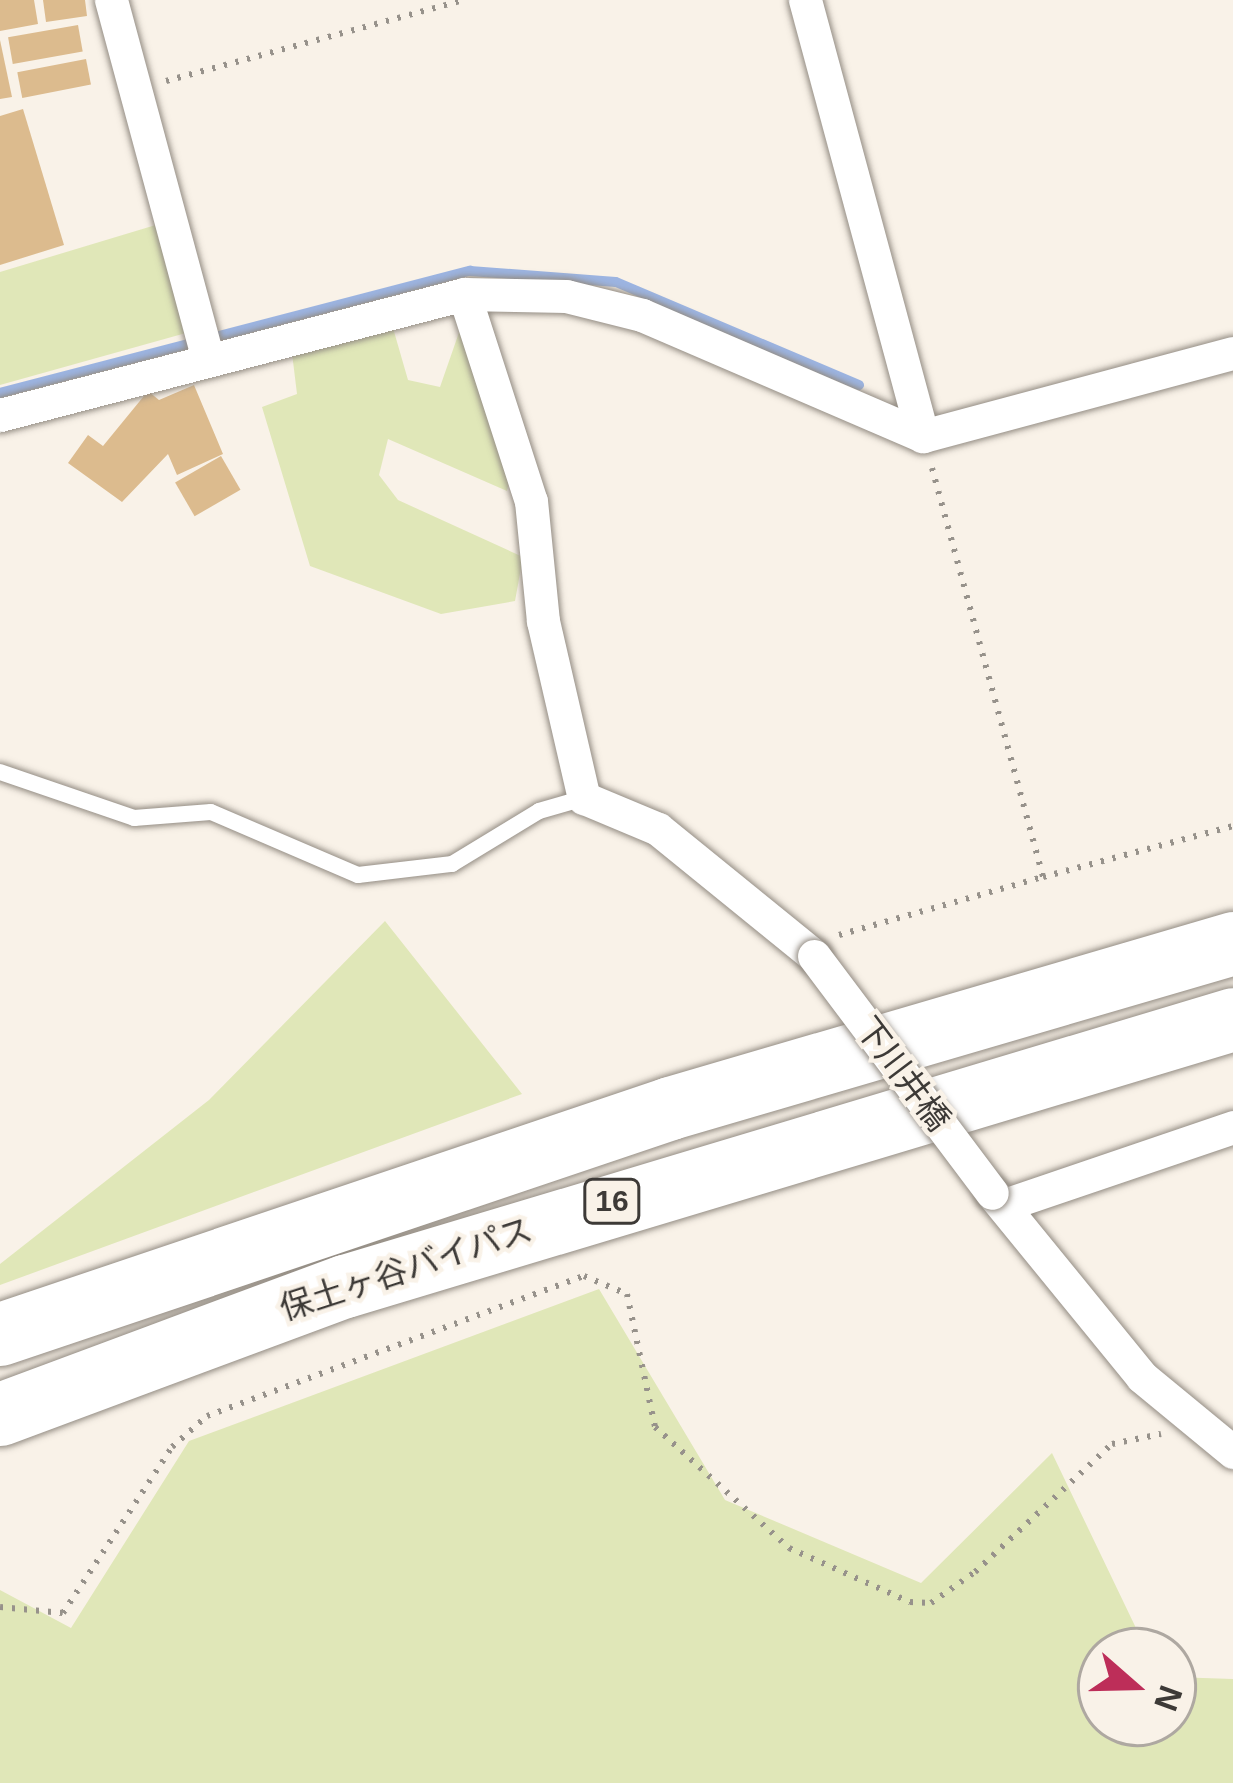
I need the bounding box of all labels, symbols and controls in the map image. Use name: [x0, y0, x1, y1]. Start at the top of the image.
street label: 下川井橋: [847, 1009, 959, 1139]
road number: 16: [582, 1177, 642, 1225]
street label: 保土ヶ谷バイパス: [274, 1209, 538, 1329]
north arrow: [1077, 1627, 1197, 1747]
text: N: [1147, 1681, 1190, 1716]

